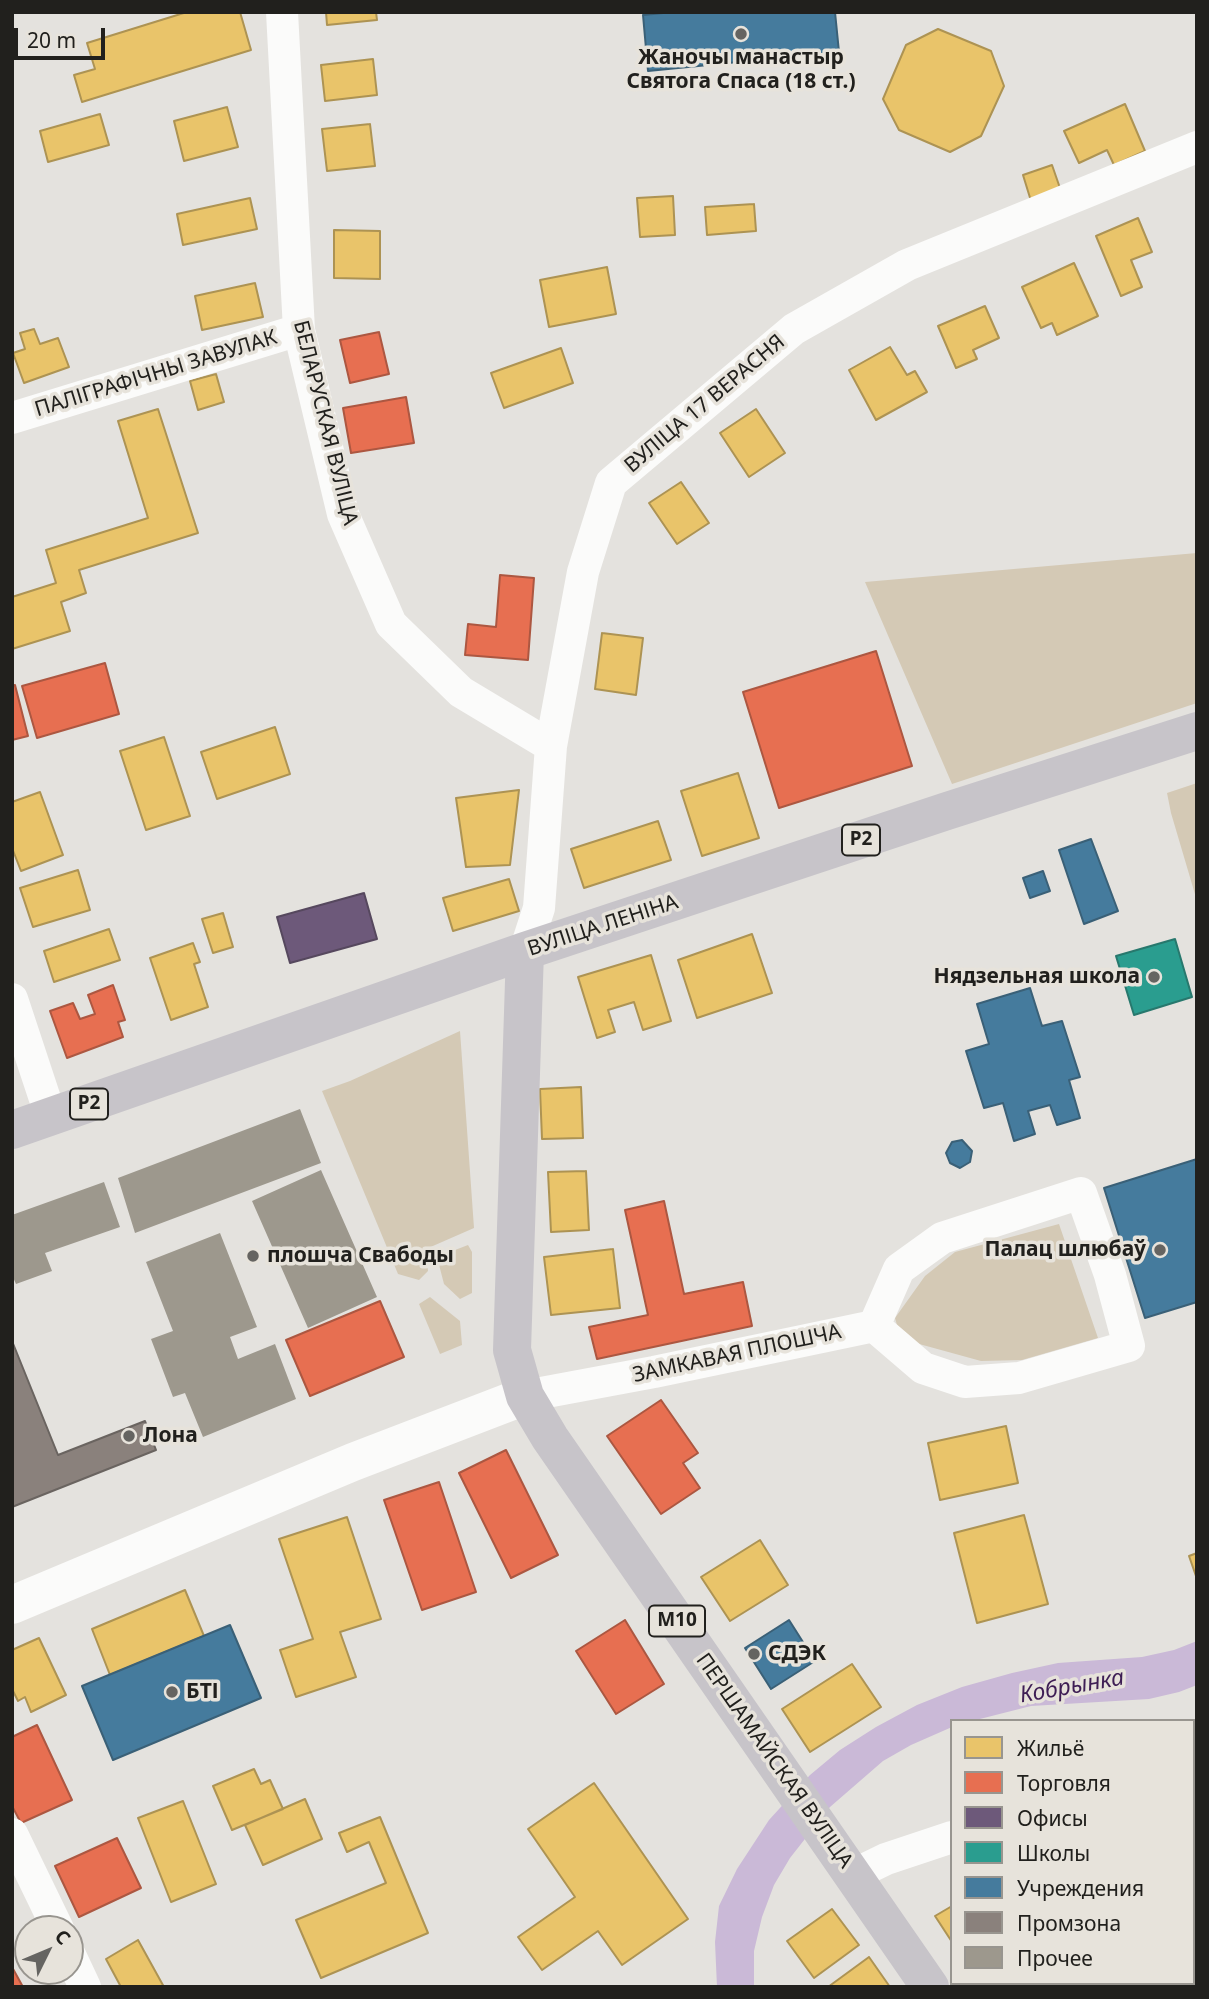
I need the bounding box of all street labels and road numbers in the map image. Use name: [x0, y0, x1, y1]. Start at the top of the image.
street label: БЕЛАРУСКАЯ ВУЛІЦА: [287, 318, 363, 528]
street label: ПАЛІГРАФІЧНЫ ЗАВУЛАК: [32, 325, 280, 423]
street label: ВУЛІЦА 17 ВЕРАСНЯ: [620, 330, 790, 478]
road number: Р2: [842, 824, 880, 856]
street label: ВУЛІЦА ЛЕНІНА: [525, 890, 681, 962]
road number: Р2: [70, 1088, 108, 1120]
street label: ЗАМКАВАЯ ПЛОШЧА: [631, 1320, 843, 1388]
road number: М10: [649, 1606, 705, 1637]
street label: ПЕРШАМАЙСКАЯ ВУЛІЦА: [690, 1649, 858, 1873]

